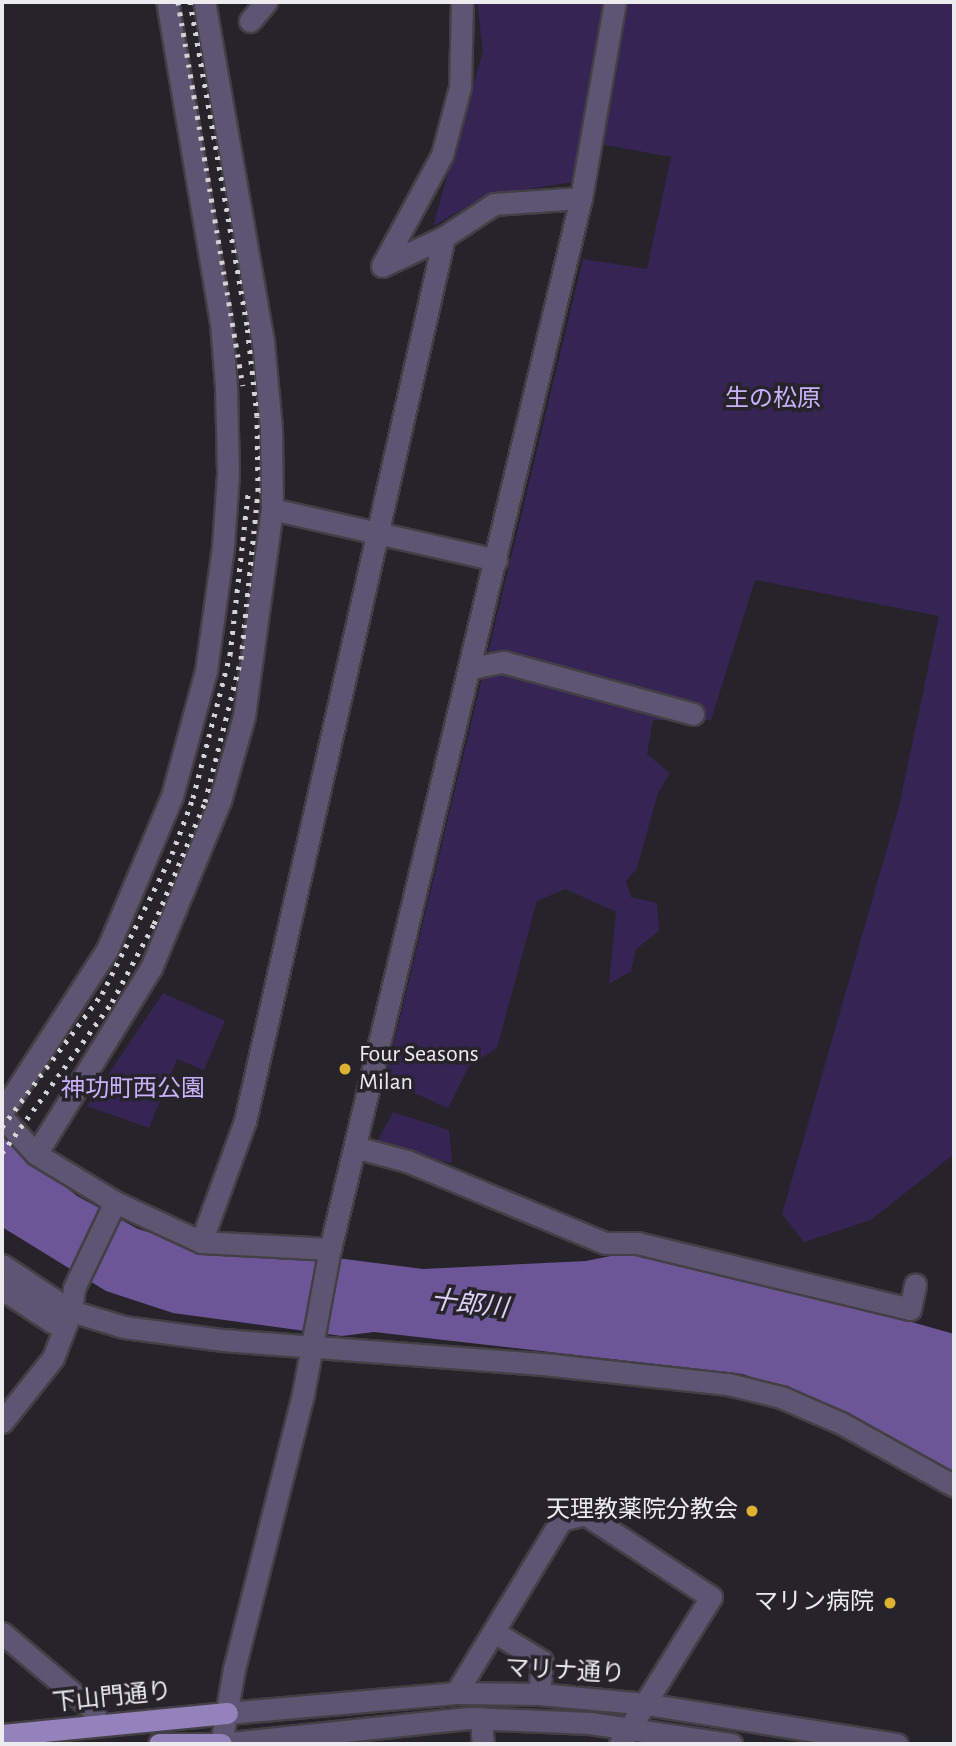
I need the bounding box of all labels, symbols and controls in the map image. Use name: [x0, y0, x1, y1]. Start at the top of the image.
park label: 生の松原: [725, 386, 821, 414]
place label: Four Seasons Milan: [359, 1041, 479, 1097]
marker: Four Seasons Milan: [337, 1061, 353, 1077]
park label: 神功町西公園: [61, 1076, 205, 1104]
water label: 十郎川: [428, 1285, 510, 1325]
place label: 天理教薬院分教会: [546, 1497, 738, 1525]
marker: 天理教薬院分教会: [744, 1503, 760, 1519]
place label: マリン病院: [754, 1589, 874, 1617]
marker: マリン病院: [880, 1593, 900, 1613]
street label: マリナ通り: [504, 1654, 626, 1690]
street label: 下山門通り: [51, 1677, 173, 1719]

